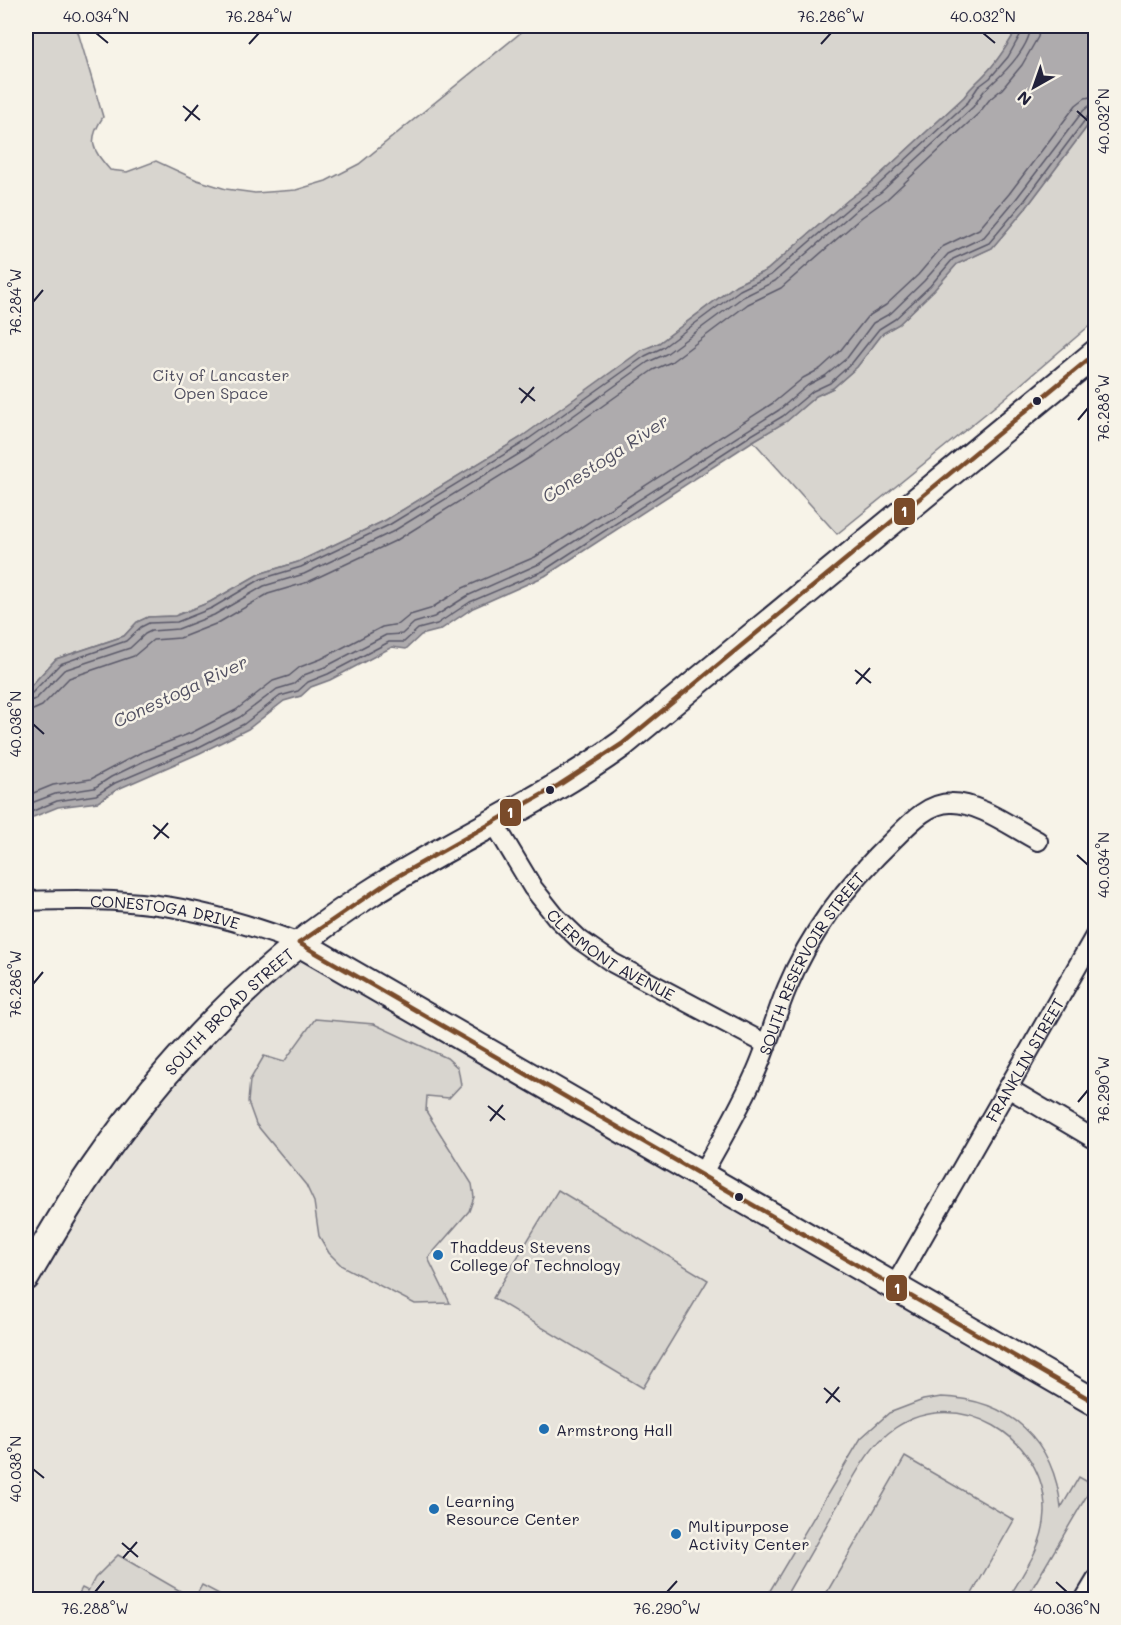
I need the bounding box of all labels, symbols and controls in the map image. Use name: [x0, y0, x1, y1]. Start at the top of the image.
text: 40.034°N: [63, 6, 129, 26]
text: 76.284°W: [225, 6, 293, 26]
text: 76.286°W: [797, 6, 865, 26]
text: 40.032°N: [950, 6, 1016, 26]
north arrow: [1004, 57, 1064, 117]
text: N: [1013, 87, 1035, 111]
text: 40.032°N: [1093, 88, 1113, 154]
text: 76.284°W: [5, 268, 25, 336]
park label: City of Lancaster Open Space: [152, 364, 290, 403]
text: 76.288°W: [1093, 374, 1113, 442]
unlabelled marker: [1031, 395, 1043, 407]
water label: Conestoga River: [537, 408, 673, 508]
line badge: 1: [893, 497, 916, 526]
text: 1: [900, 500, 908, 521]
water label: Conestoga River: [109, 649, 251, 733]
text: 40.036°N: [5, 691, 25, 757]
unlabelled marker: [544, 784, 556, 796]
line badge: 1: [499, 798, 522, 827]
text: 1: [506, 801, 514, 822]
text: 40.034°N: [1093, 832, 1113, 898]
street label: SOUTH RESERVOIR STREET: [753, 867, 868, 1058]
street label: CONESTOGA DRIVE: [90, 890, 242, 933]
street label: CLERMONT AVENUE: [543, 904, 679, 1005]
street label: SOUTH BROAD STREET: [159, 943, 298, 1079]
text: 76.286°W: [5, 950, 25, 1018]
street label: FRANKLIN STREET: [980, 994, 1068, 1125]
text: 76.290°W: [1093, 1056, 1113, 1124]
unlabelled marker: [733, 1191, 745, 1203]
place label: Thaddeus Stevens College of Technology: [450, 1236, 621, 1275]
marker: Thaddeus Stevens College of Technology: [431, 1248, 445, 1262]
line badge: 1: [885, 1274, 908, 1302]
text: 1: [893, 1277, 901, 1298]
place label: Armstrong Hall: [556, 1419, 673, 1440]
marker: Armstrong Hall: [537, 1422, 551, 1436]
text: 40.038°N: [5, 1436, 25, 1502]
place label: Learning Resource Center: [446, 1490, 580, 1529]
marker: Learning Resource Center: [427, 1502, 441, 1516]
place label: Multipurpose Activity Center: [688, 1515, 809, 1554]
marker: Multipurpose Activity Center: [669, 1527, 683, 1541]
text: 76.288°W: [61, 1598, 129, 1618]
text: 76.290°W: [633, 1598, 701, 1618]
text: 40.036°N: [1034, 1598, 1100, 1618]

